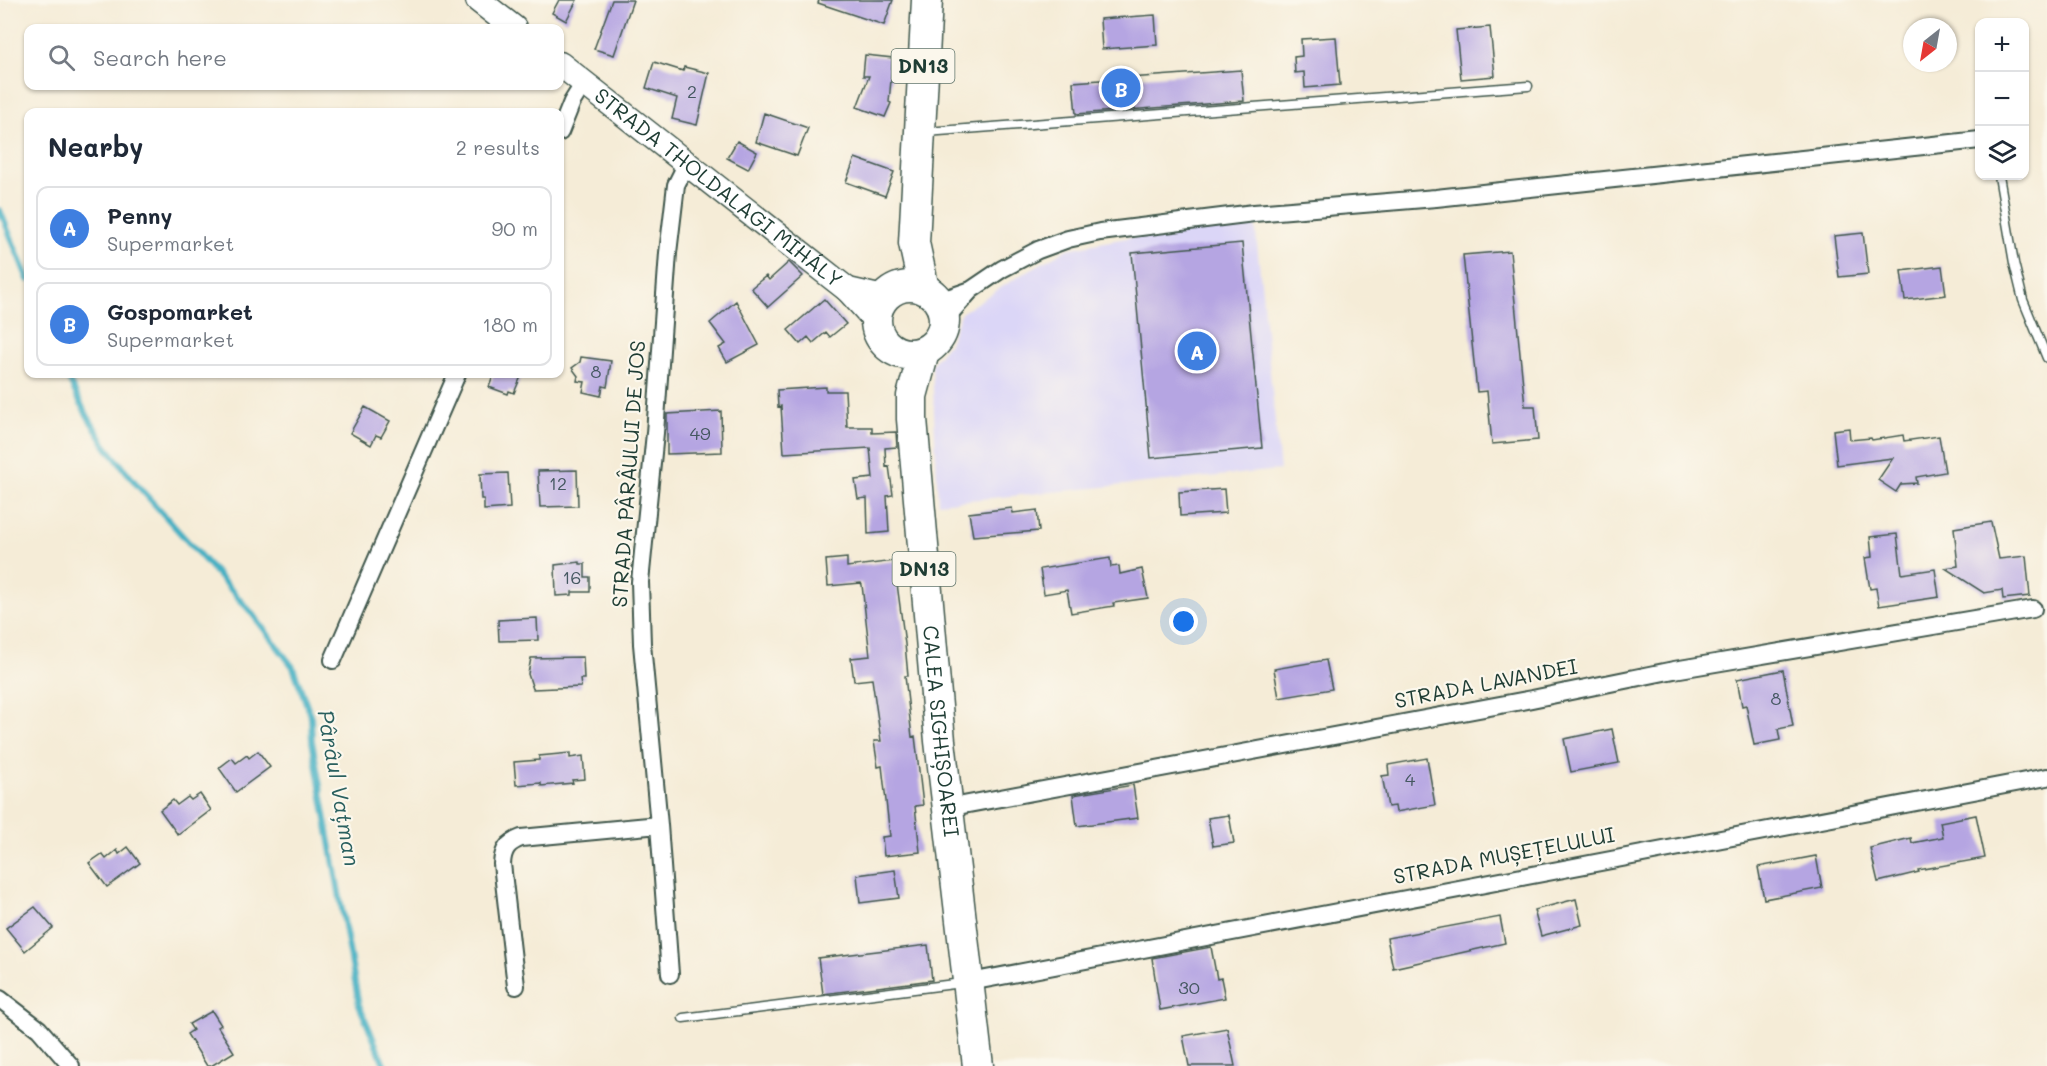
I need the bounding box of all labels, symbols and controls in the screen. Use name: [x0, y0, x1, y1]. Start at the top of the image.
north arrow: [1903, 18, 1957, 72]
map controls: [1975, 18, 2029, 180]
button: +: [1975, 18, 2029, 72]
search box: [24, 24, 564, 90]
icon: search: [45, 41, 78, 74]
text: Search here: [93, 43, 227, 72]
road number: DN13: [892, 49, 954, 83]
pin: B: [1102, 66, 1140, 110]
button: −: [1975, 72, 2029, 126]
house number: 2: [687, 79, 697, 103]
street label: STRADA THOLDALAGI MIHÁLY: [590, 81, 849, 293]
button: layers: [1975, 126, 2029, 180]
text: Nearby: [48, 130, 143, 164]
text: 2 results: [456, 134, 540, 160]
text: Penny: [107, 201, 172, 230]
text: A: [63, 215, 76, 241]
text: 90 m: [492, 215, 538, 241]
text: Supermarket: [107, 230, 234, 256]
text: Gospomarket: [107, 297, 253, 326]
text: B: [63, 311, 76, 337]
text: 180 m: [482, 311, 538, 337]
text: Supermarket: [107, 326, 234, 352]
pin: A: [1178, 328, 1216, 374]
street label: STRADA PÂRÂULUI DE JOS: [605, 339, 650, 608]
house number: 8: [591, 359, 602, 383]
house number: 49: [689, 421, 711, 445]
house number: 12: [549, 471, 567, 495]
road number: DN13: [892, 552, 956, 586]
house number: 16: [563, 565, 581, 589]
your location: [1169, 607, 1198, 636]
street label: CALEA SIGHIȘOAREI: [918, 624, 966, 838]
street label: STRADA LAVANDEI: [1392, 652, 1579, 713]
house number: 8: [1771, 686, 1782, 710]
water label: Pârâul Vațman: [311, 708, 367, 868]
house number: 4: [1405, 767, 1416, 791]
street label: STRADA MUȘEȚELULUI: [1391, 820, 1617, 890]
house number: 30: [1178, 975, 1200, 999]

